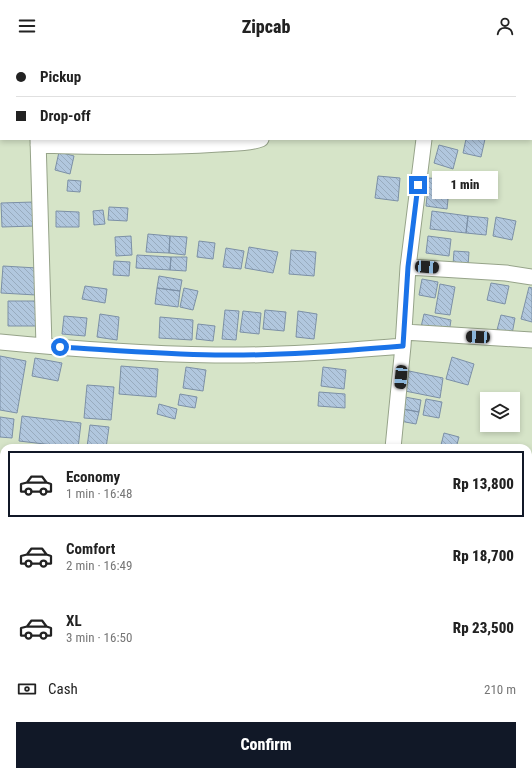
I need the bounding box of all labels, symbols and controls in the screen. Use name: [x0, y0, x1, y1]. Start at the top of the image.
icon: menu: [16, 15, 38, 37]
icon: person: [494, 15, 516, 37]
text: Zipcab: [242, 16, 290, 37]
text: Pickup: [40, 68, 81, 86]
text: Drop-off: [40, 107, 91, 125]
callout: 1 min: [432, 171, 498, 199]
route end: [409, 176, 427, 194]
text: 1 min: [451, 177, 479, 192]
car: [415, 260, 439, 274]
car: [466, 330, 490, 344]
route start: [51, 338, 69, 356]
car: [394, 365, 408, 389]
map controls: [480, 392, 520, 432]
button: layers: [480, 392, 520, 432]
icon: car: [18, 466, 54, 502]
text: Economy: [66, 468, 120, 486]
text: Rp 13,800: [453, 475, 514, 493]
text: 1 min · 16:48: [66, 486, 132, 501]
icon: car: [18, 538, 54, 574]
text: Comfort: [66, 540, 115, 558]
text: Rp 18,700: [453, 547, 514, 565]
text: 2 min · 16:49: [66, 558, 132, 573]
icon: car: [18, 610, 54, 646]
text: XL: [66, 612, 82, 630]
text: Rp 23,500: [453, 619, 514, 637]
text: 3 min · 16:50: [66, 630, 132, 645]
icon: cash: [16, 678, 38, 700]
text: Cash: [48, 680, 78, 698]
text: 210 m: [484, 682, 516, 697]
button: Confirm: [16, 722, 516, 768]

